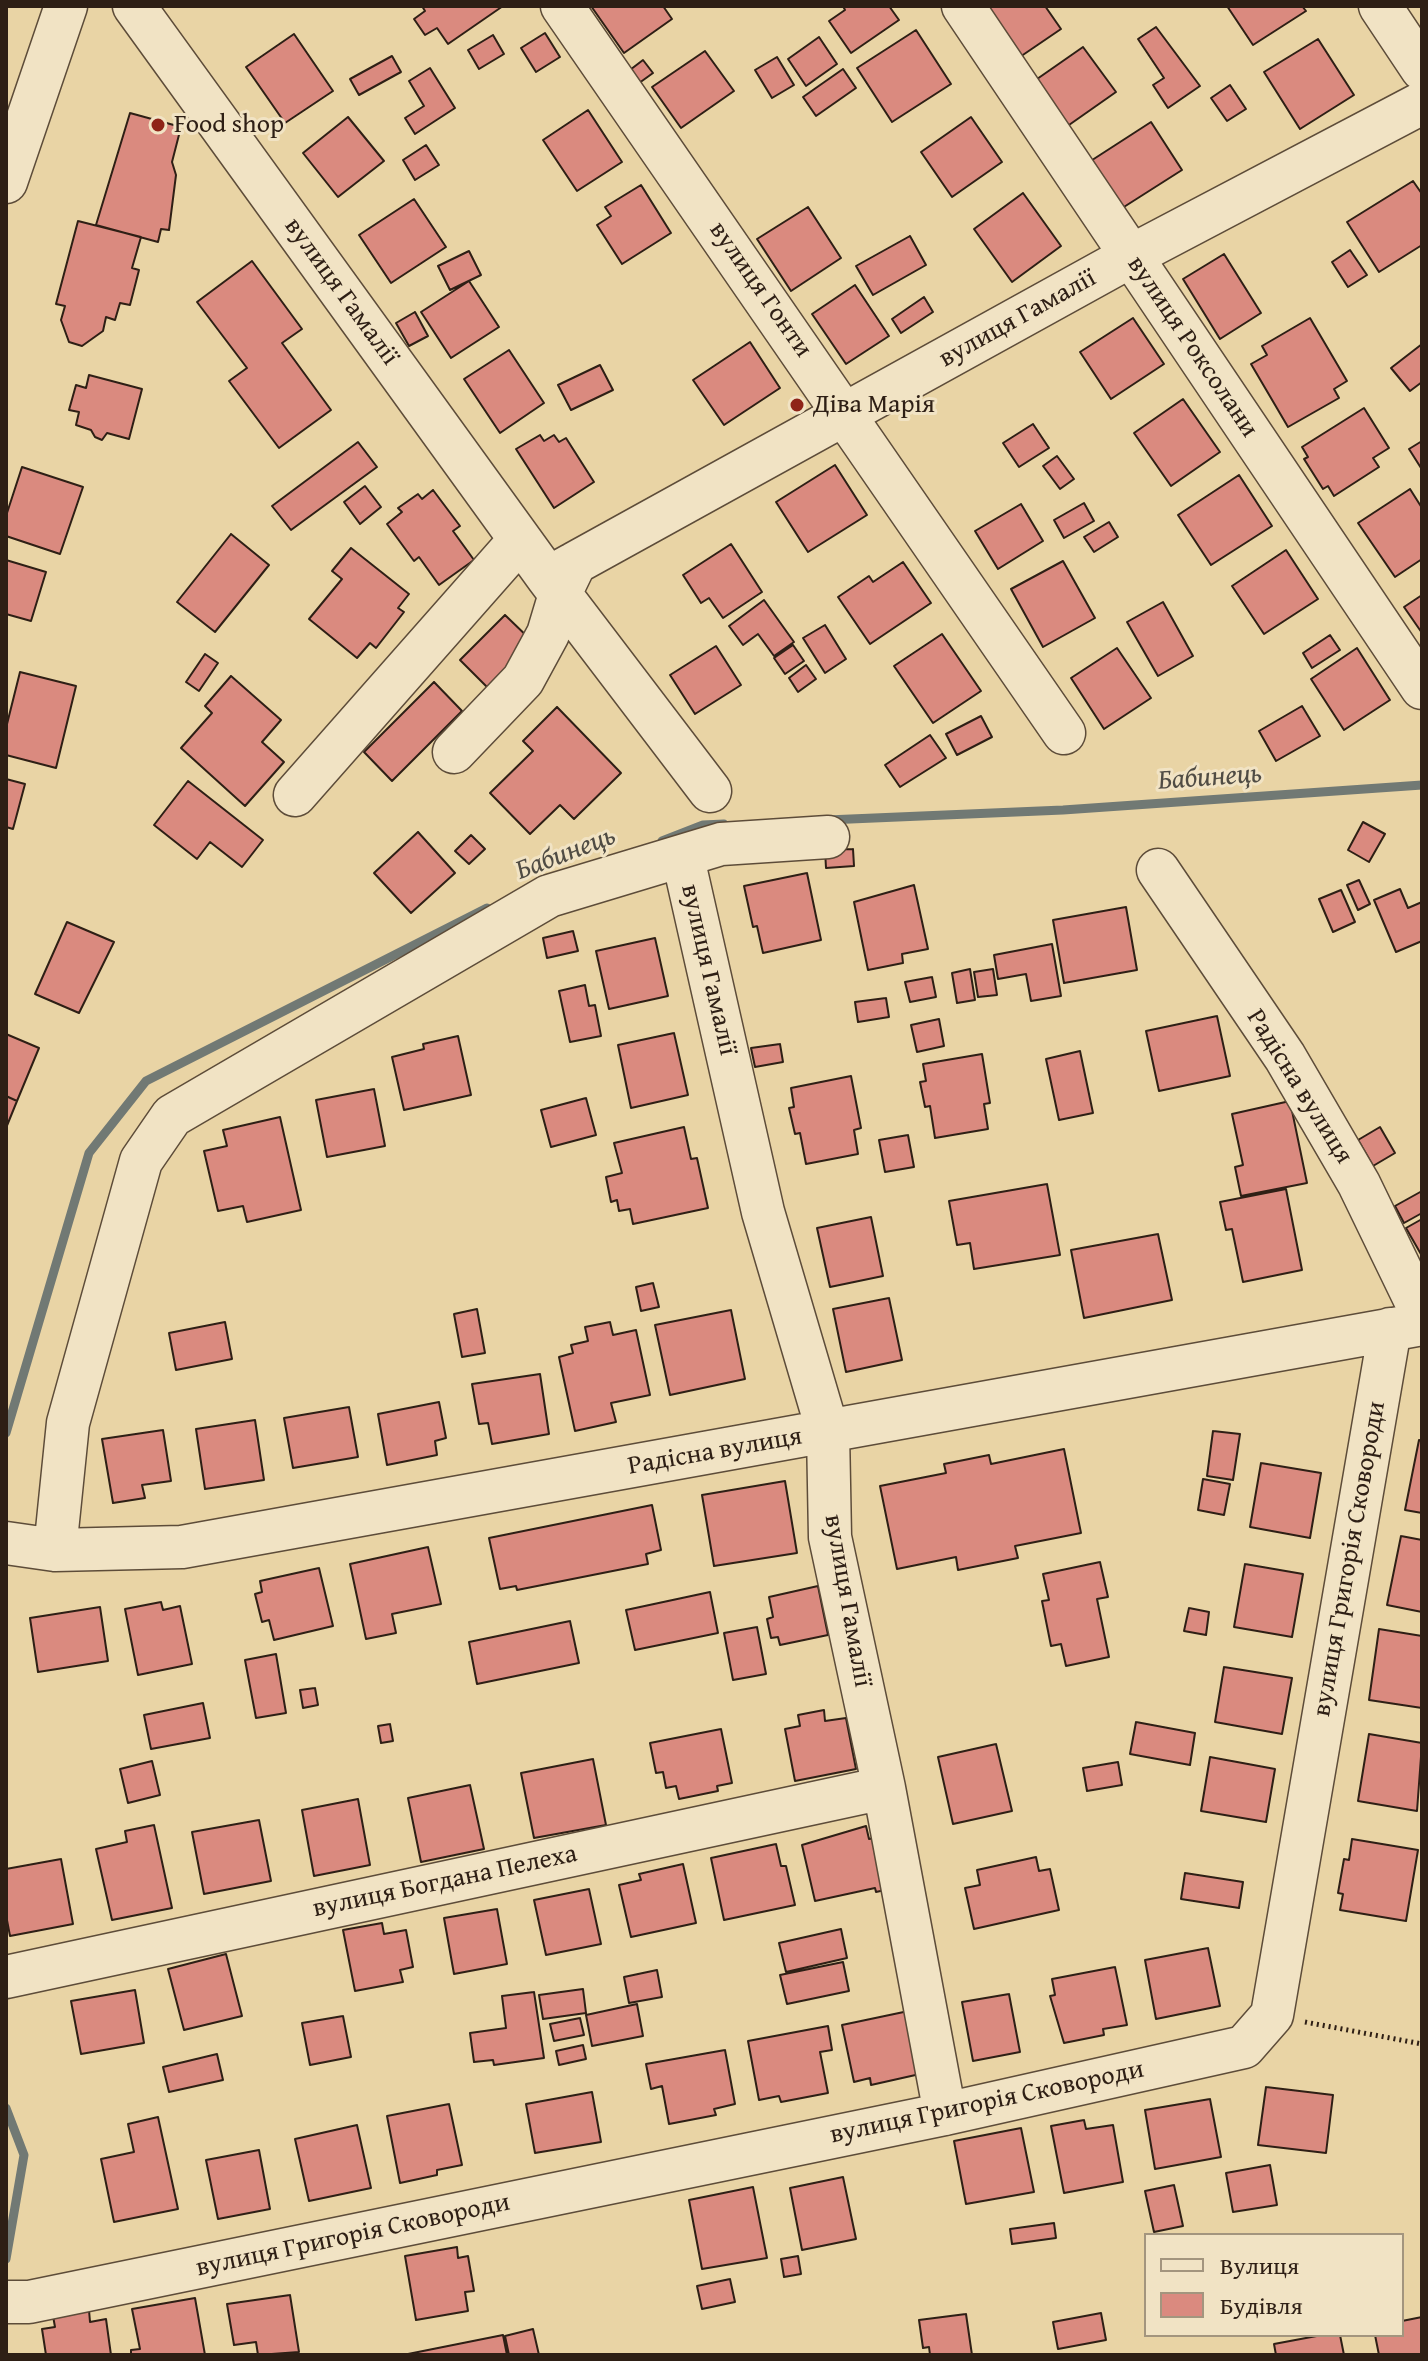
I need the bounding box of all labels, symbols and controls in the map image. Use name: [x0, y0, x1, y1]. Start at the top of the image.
place label: Food shop: [174, 109, 284, 141]
marker: Food shop: [149, 116, 167, 134]
street label: вулиця Гамалії: [277, 212, 405, 372]
street label: вулиця Гонти: [702, 216, 818, 364]
street label: вулиця Роксолани: [1120, 250, 1264, 444]
street label: вулиця Гамалії: [934, 263, 1102, 375]
place label: Діва Марія: [813, 389, 935, 421]
marker: Діва Марія: [788, 396, 806, 414]
water label: Бабинець: [1157, 758, 1263, 798]
water label: Бабинець: [511, 820, 621, 888]
street label: вулиця Гамалії: [673, 881, 743, 1059]
street label: Радісна вулиця: [1239, 1004, 1359, 1170]
street label: вулиця Григорія Сковороди: [1307, 1399, 1393, 1719]
street label: Радісна вулиця: [626, 1421, 804, 1483]
street label: вулиця Гамалії: [816, 1512, 878, 1690]
street label: вулиця Богдана Пелеха: [310, 1839, 580, 1925]
street label: вулиця Григорія Сковороди: [827, 2054, 1147, 2152]
street label: вулиця Григорія Сковороди: [193, 2187, 513, 2285]
legend: [1144, 2233, 1404, 2337]
text: Вулиця: [1220, 2248, 1299, 2283]
text: Будівля: [1220, 2288, 1303, 2323]

